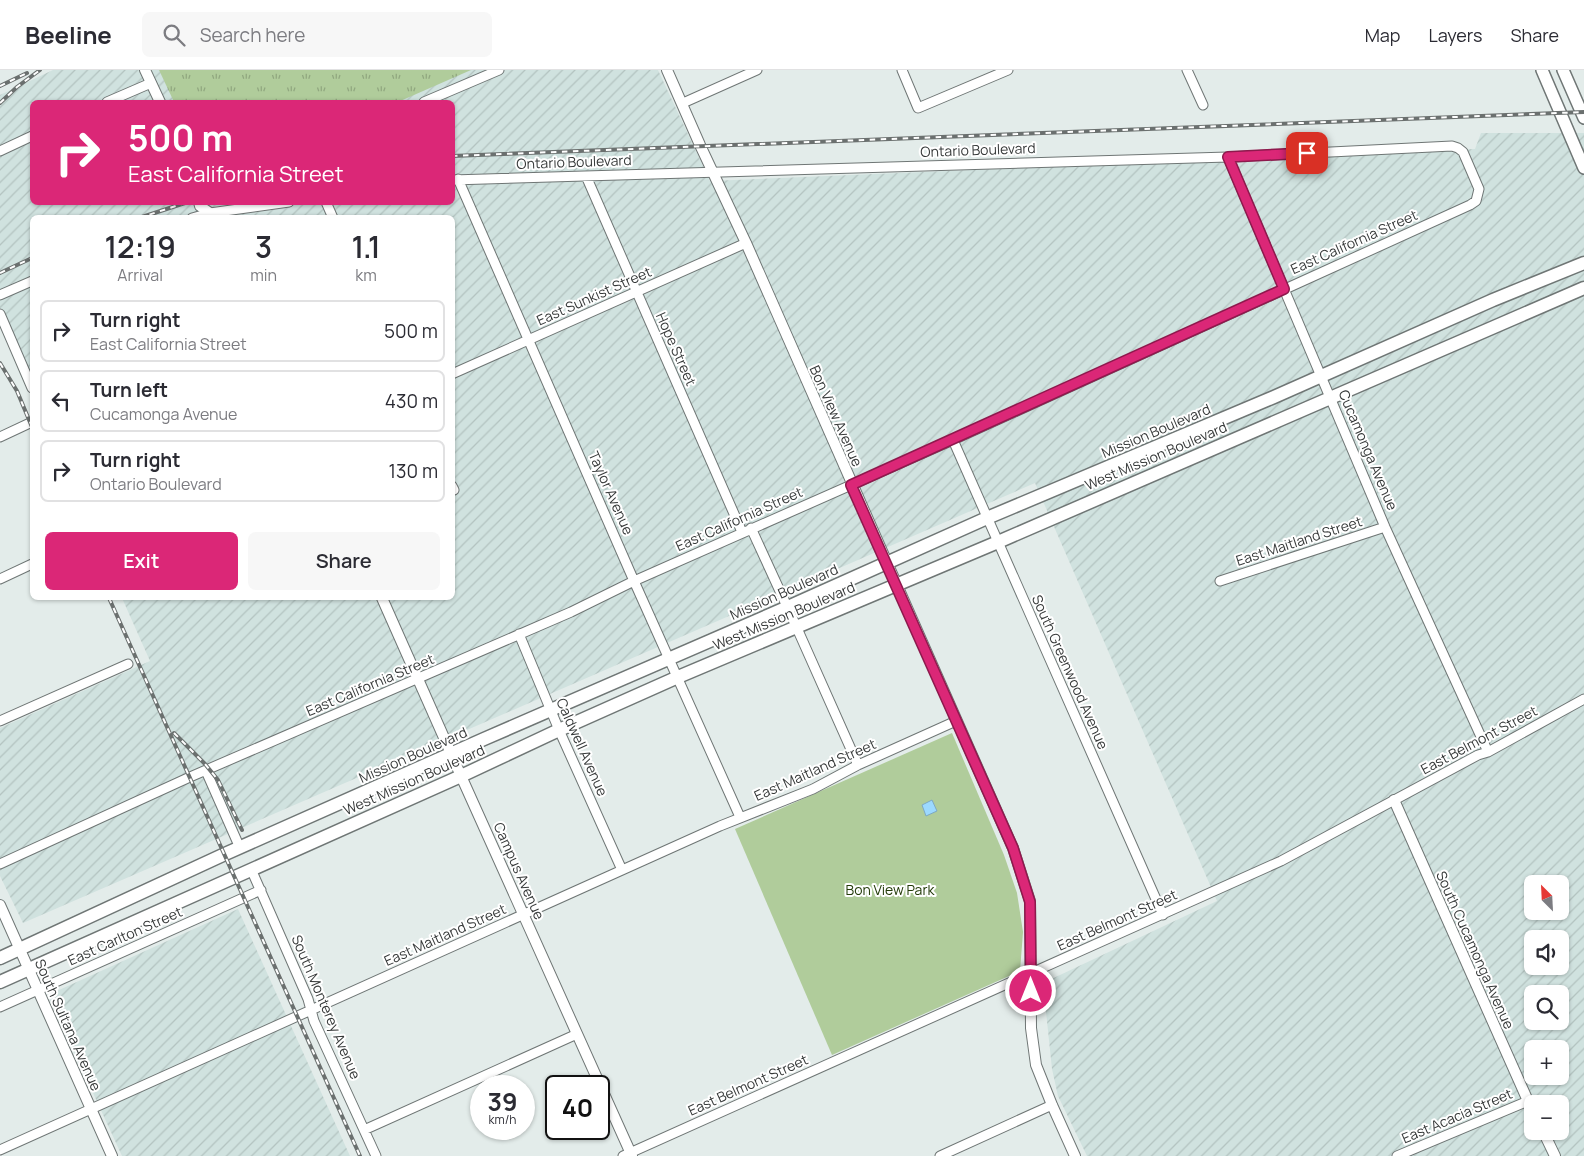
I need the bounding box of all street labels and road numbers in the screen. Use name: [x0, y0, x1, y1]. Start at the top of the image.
street label: Ontario Boulevard: [920, 138, 1036, 161]
street label: Ontario Boulevard: [516, 150, 632, 173]
street label: East California Street: [1287, 205, 1421, 278]
street label: East Sunkist Street: [533, 262, 655, 329]
street label: Hope Street: [652, 309, 701, 389]
street label: Bon View Avenue: [806, 362, 867, 469]
street label: Cucamonga Avenue: [1335, 387, 1402, 513]
street label: Mission Boulevard: [1099, 399, 1213, 462]
street label: West Mission Boulevard: [1082, 417, 1230, 494]
street label: Taylor Avenue: [585, 448, 638, 538]
street label: East California Street: [672, 482, 806, 555]
street label: East Maitland Street: [1233, 511, 1365, 570]
street label: Mission Boulevard: [727, 559, 841, 624]
street label: West Mission Boulevard: [710, 577, 858, 654]
street label: South Greenwood Avenue: [1028, 592, 1113, 752]
street label: East California Street: [303, 649, 437, 720]
street label: Caldwell Avenue: [552, 695, 613, 799]
street label: East Belmont Street: [1417, 701, 1541, 778]
street label: Mission Boulevard: [356, 722, 470, 787]
street label: East Maitland Street: [751, 734, 879, 805]
street label: West Mission Boulevard: [340, 740, 487, 819]
street label: Campus Avenue: [490, 819, 549, 922]
street label: South Cucamonga Avenue: [1432, 868, 1519, 1032]
street label: East Belmont Street: [1054, 884, 1180, 955]
street label: East Maitland Street: [381, 899, 509, 970]
street label: East Carlton Street: [65, 902, 185, 969]
street label: South Monterey Avenue: [287, 932, 365, 1082]
street label: South Sultana Avenue: [31, 956, 106, 1094]
street label: East Belmont Street: [685, 1049, 811, 1120]
street label: East Acacia Street: [1399, 1084, 1515, 1147]

